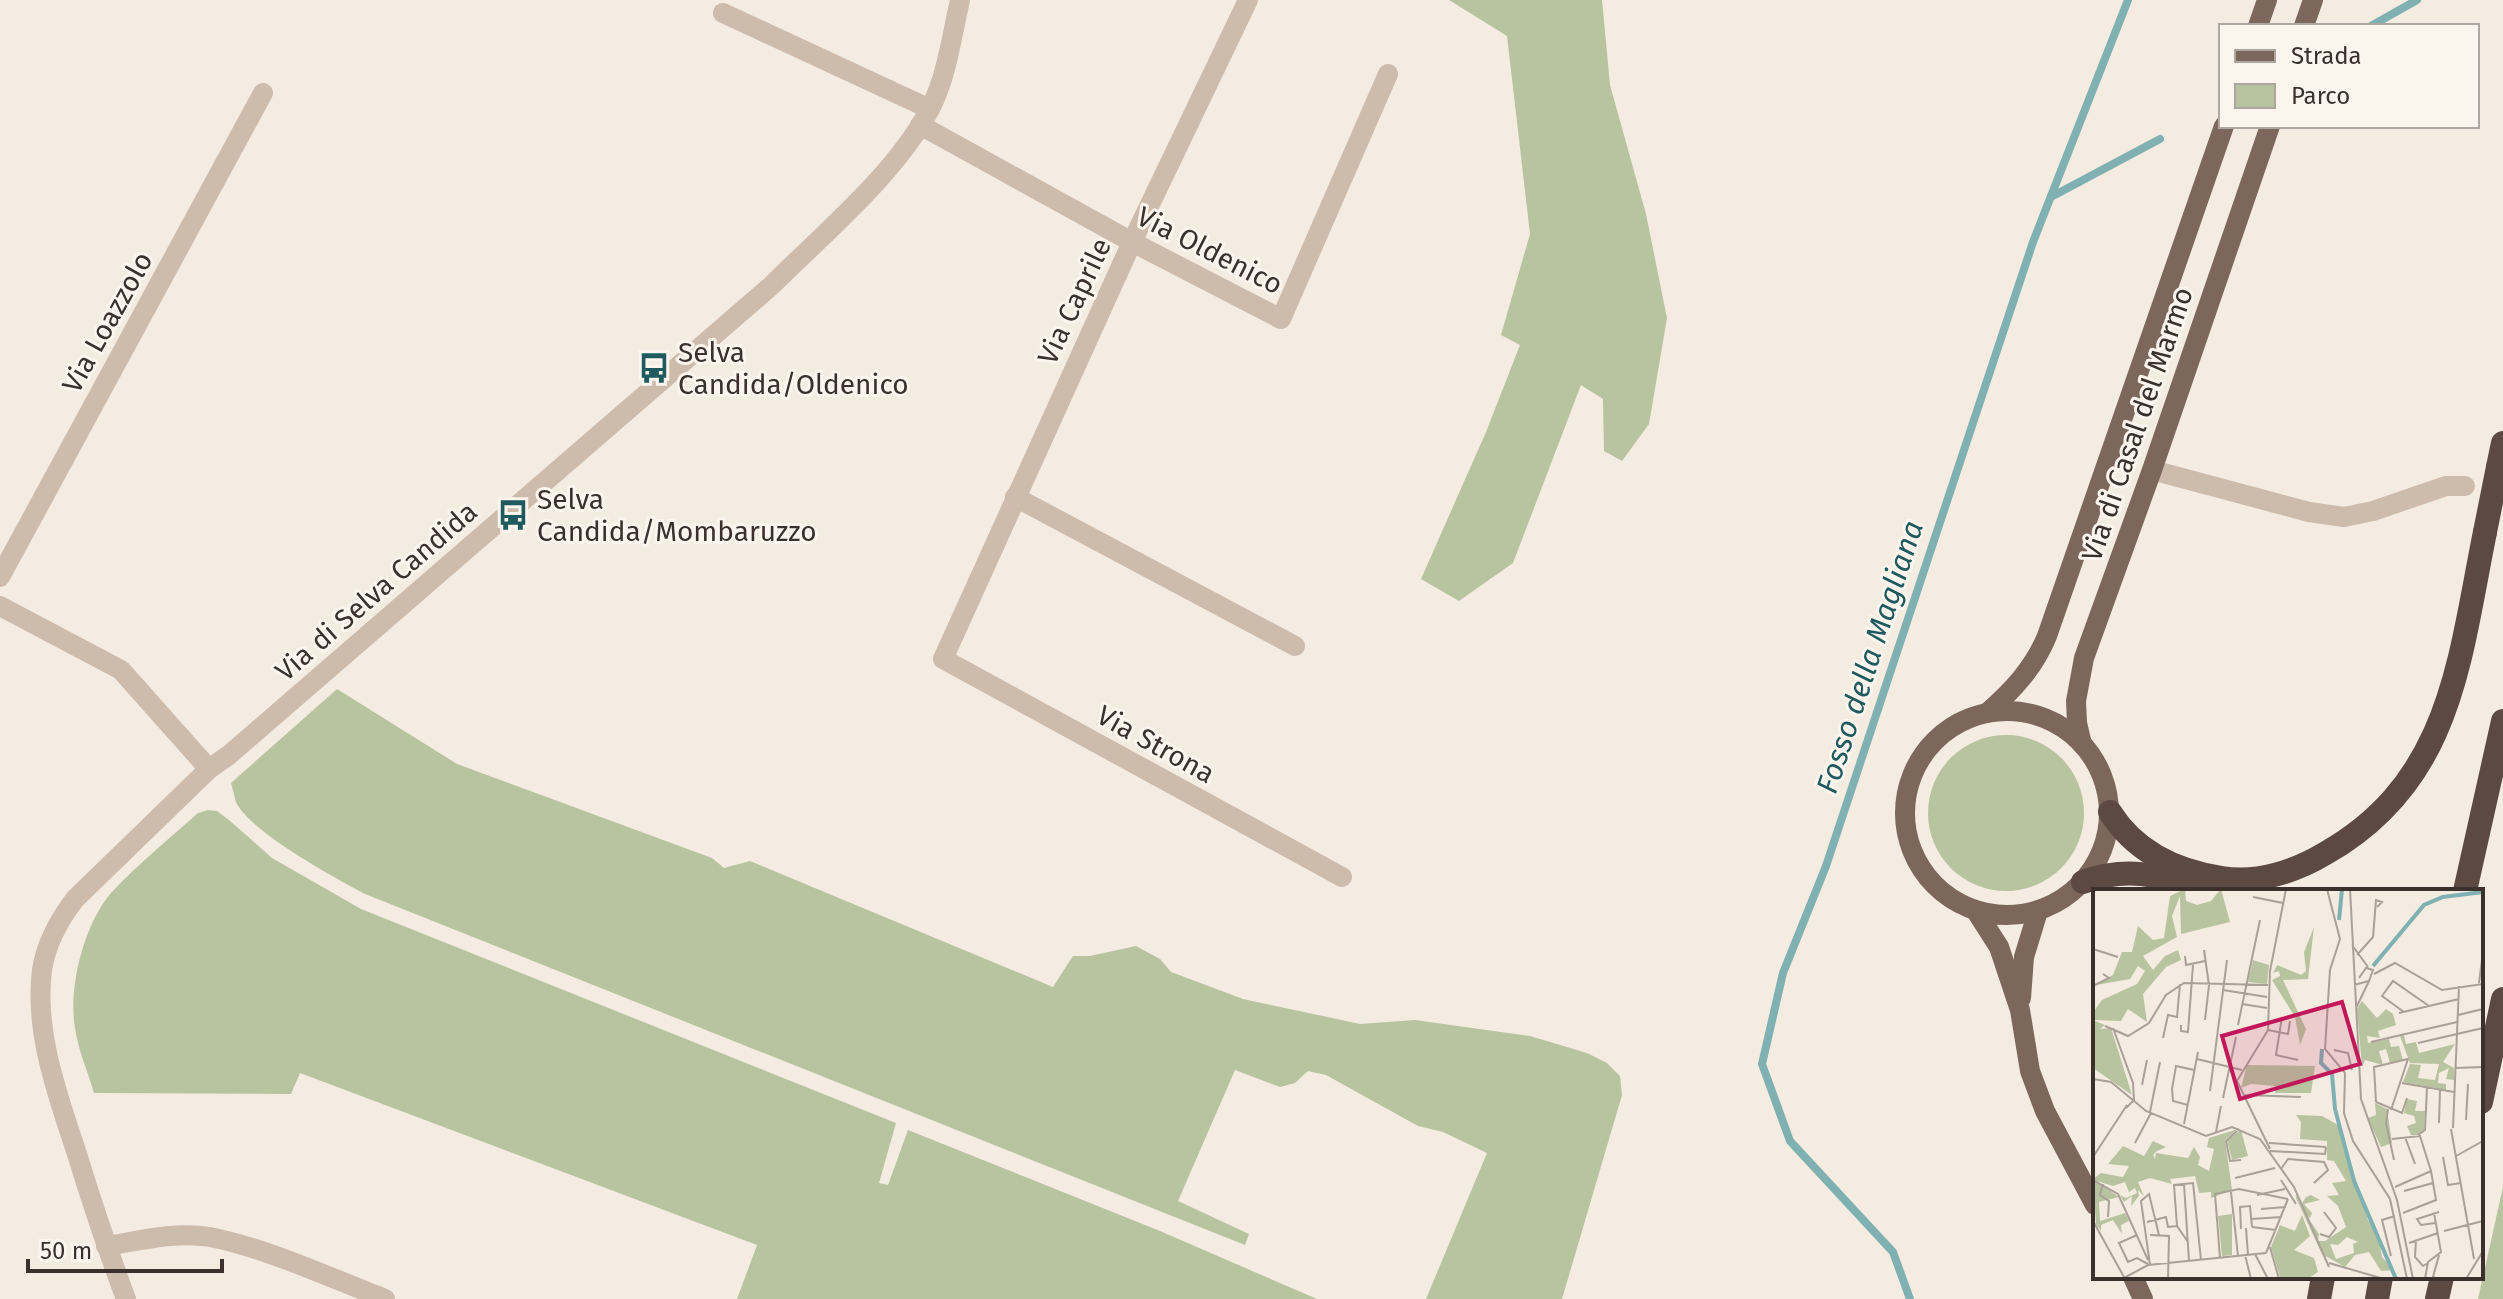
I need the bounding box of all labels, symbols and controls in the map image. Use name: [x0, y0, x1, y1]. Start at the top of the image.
legend: [2219, 24, 2479, 128]
text: Strada: [2291, 42, 2362, 70]
text: Parco: [2291, 82, 2350, 110]
street label: Via Oldenico: [1131, 200, 1288, 301]
street label: Via Caprile: [1031, 233, 1118, 370]
street label: Via Loazzolo: [55, 246, 160, 398]
street label: Via di Casal del Marmo: [2075, 283, 2200, 566]
place label: Selva Candida/Oldenico: [678, 336, 909, 401]
bus stop icon: Selva Candida/Oldenico: [637, 351, 671, 385]
place label: Selva Candida/Mombaruzzo: [537, 483, 817, 548]
street label: Via di Selva Candida: [269, 495, 484, 688]
bus stop icon: Selva Candida/Mombaruzzo: [496, 498, 530, 532]
water label: Fosso della Magliana: [1809, 516, 1931, 798]
street label: Via Strona: [1091, 699, 1220, 790]
inset map: [2093, 889, 2483, 1279]
scale bar: [28, 1223, 222, 1273]
text: 50 m: [40, 1237, 92, 1265]

